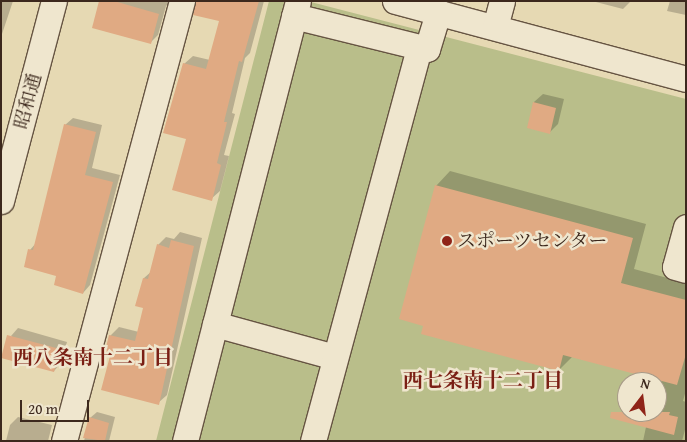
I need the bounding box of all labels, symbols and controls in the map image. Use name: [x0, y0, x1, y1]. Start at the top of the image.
street label: 昭和通: [10, 71, 46, 131]
place label: スポーツセンター: [457, 230, 609, 252]
marker: スポーツセンター: [441, 235, 453, 247]
district label: 西八条南十二丁目: [13, 344, 173, 368]
district label: 西七条南十二丁目: [403, 367, 563, 391]
north arrow: [617, 372, 667, 422]
text: N: [639, 373, 653, 394]
scale bar: [22, 390, 91, 422]
text: 20 m: [28, 398, 58, 419]

